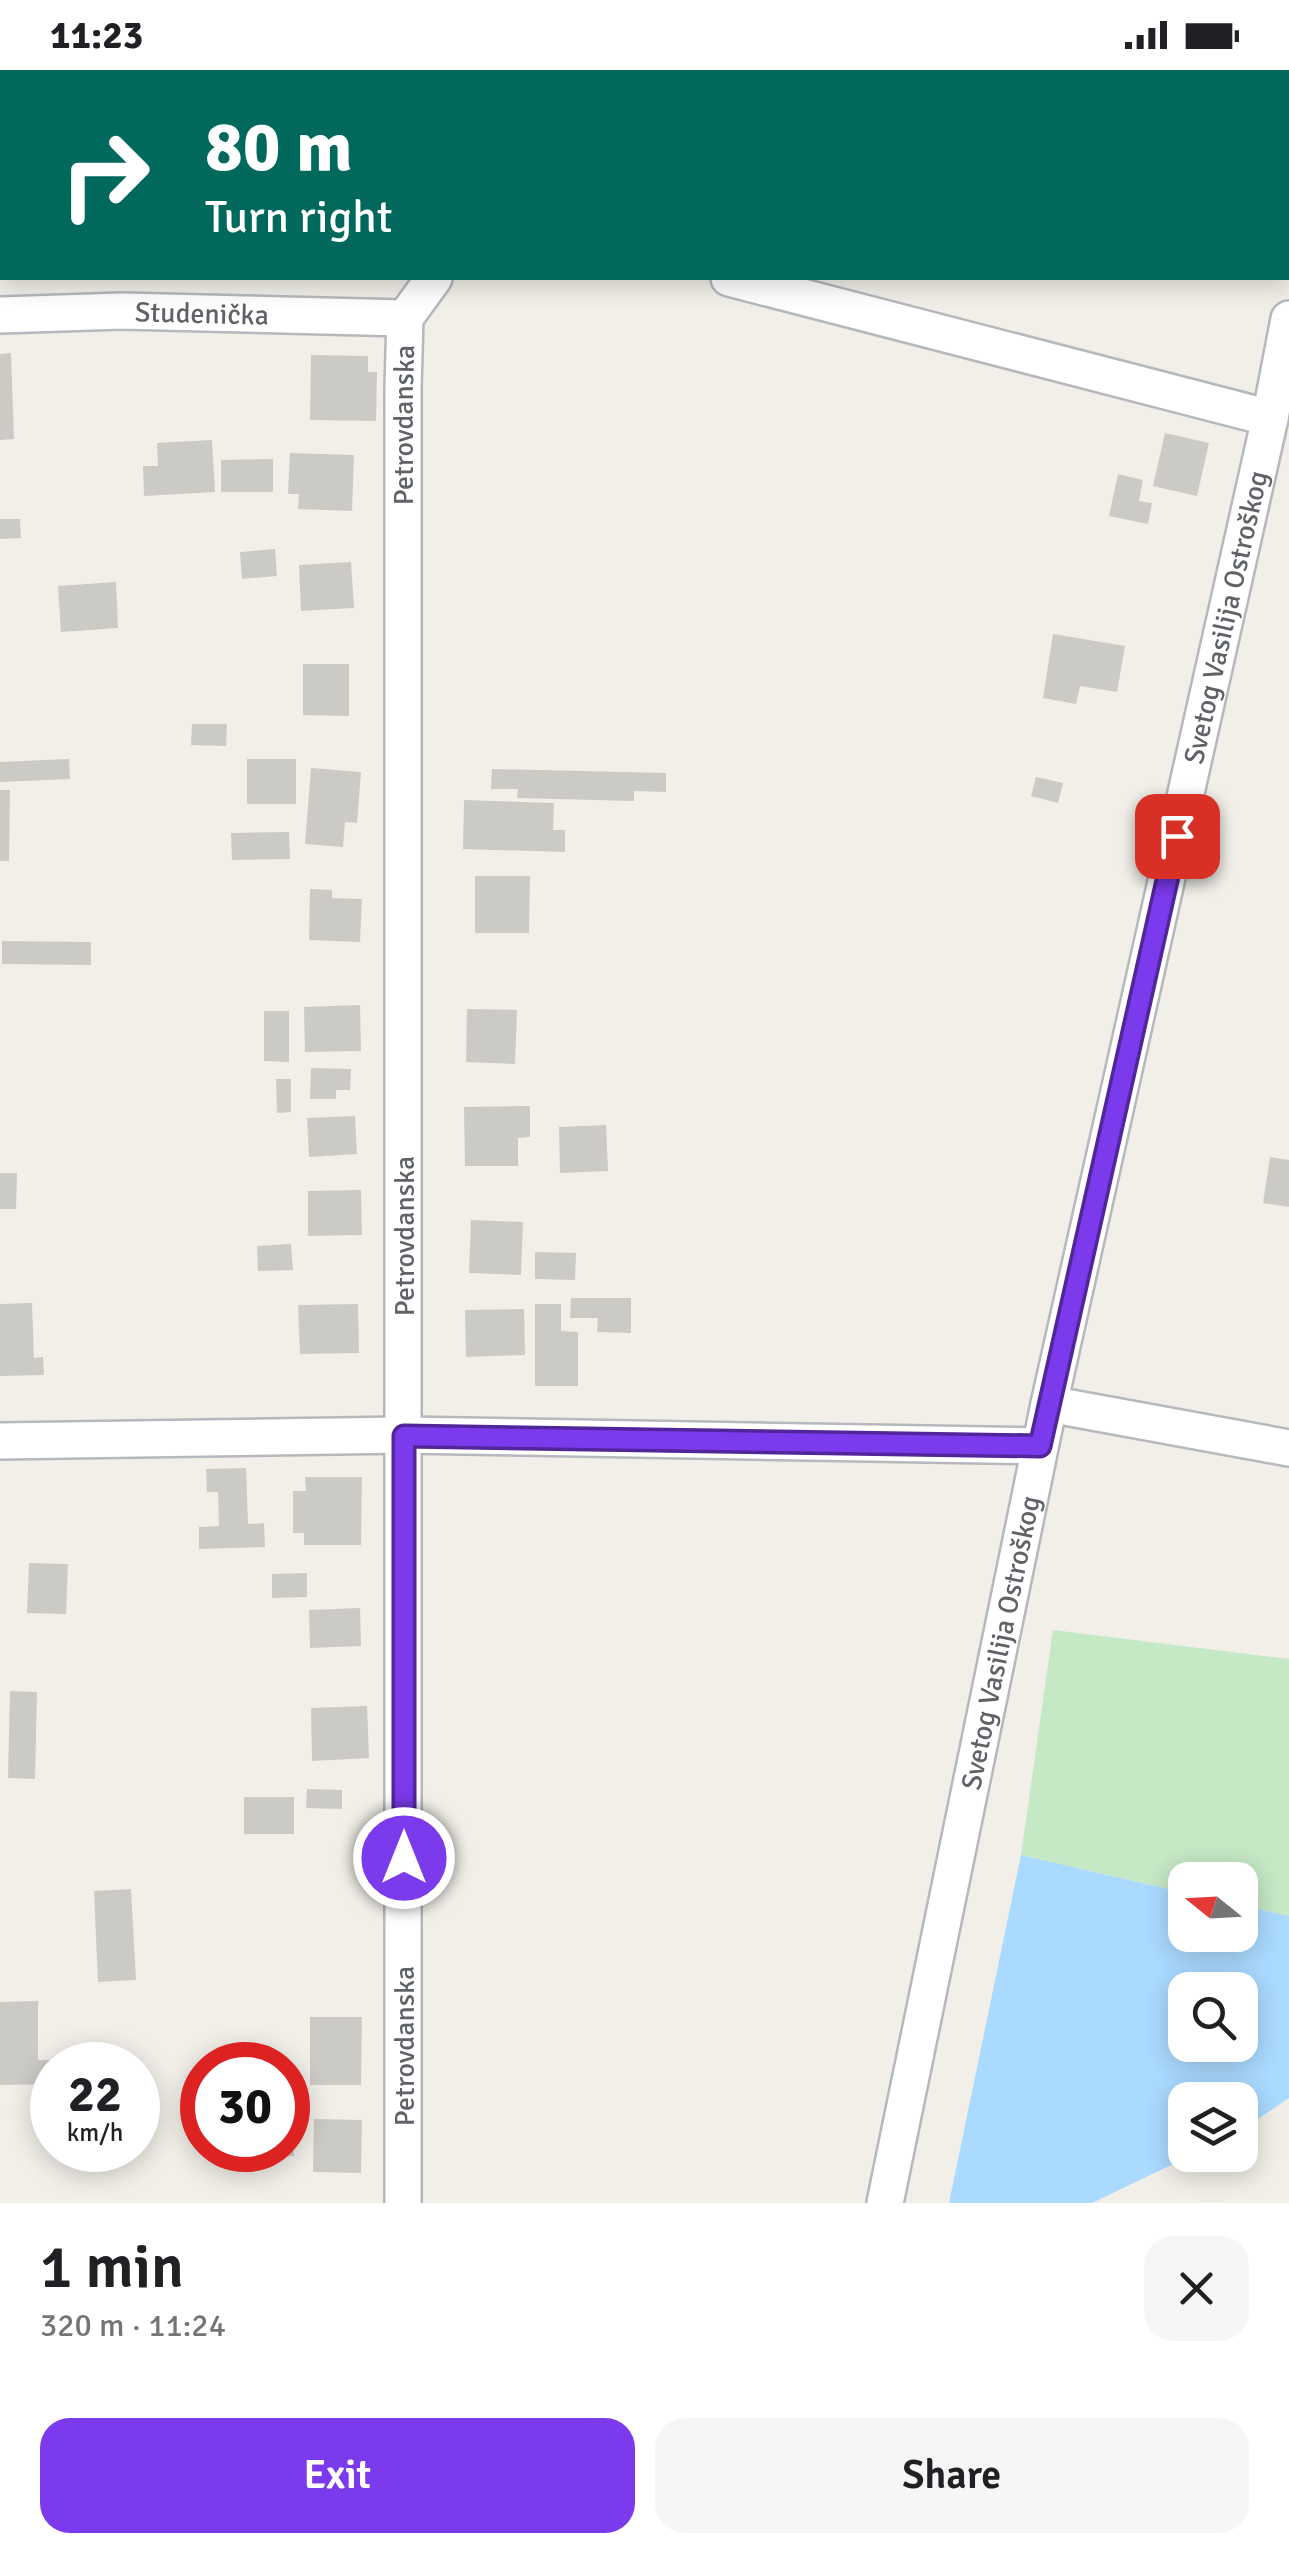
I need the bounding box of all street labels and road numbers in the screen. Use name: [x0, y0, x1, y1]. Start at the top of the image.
street label: Studenička: [135, 295, 269, 333]
street label: Petrovdanska: [387, 344, 422, 505]
street label: Svetog Vasilija Ostroškog: [1177, 468, 1276, 767]
street label: Petrovdanska: [388, 1156, 422, 1316]
street label: Svetog Vasilija Ostroškog: [954, 1493, 1048, 1793]
street label: Petrovdanska: [388, 1966, 422, 2126]

